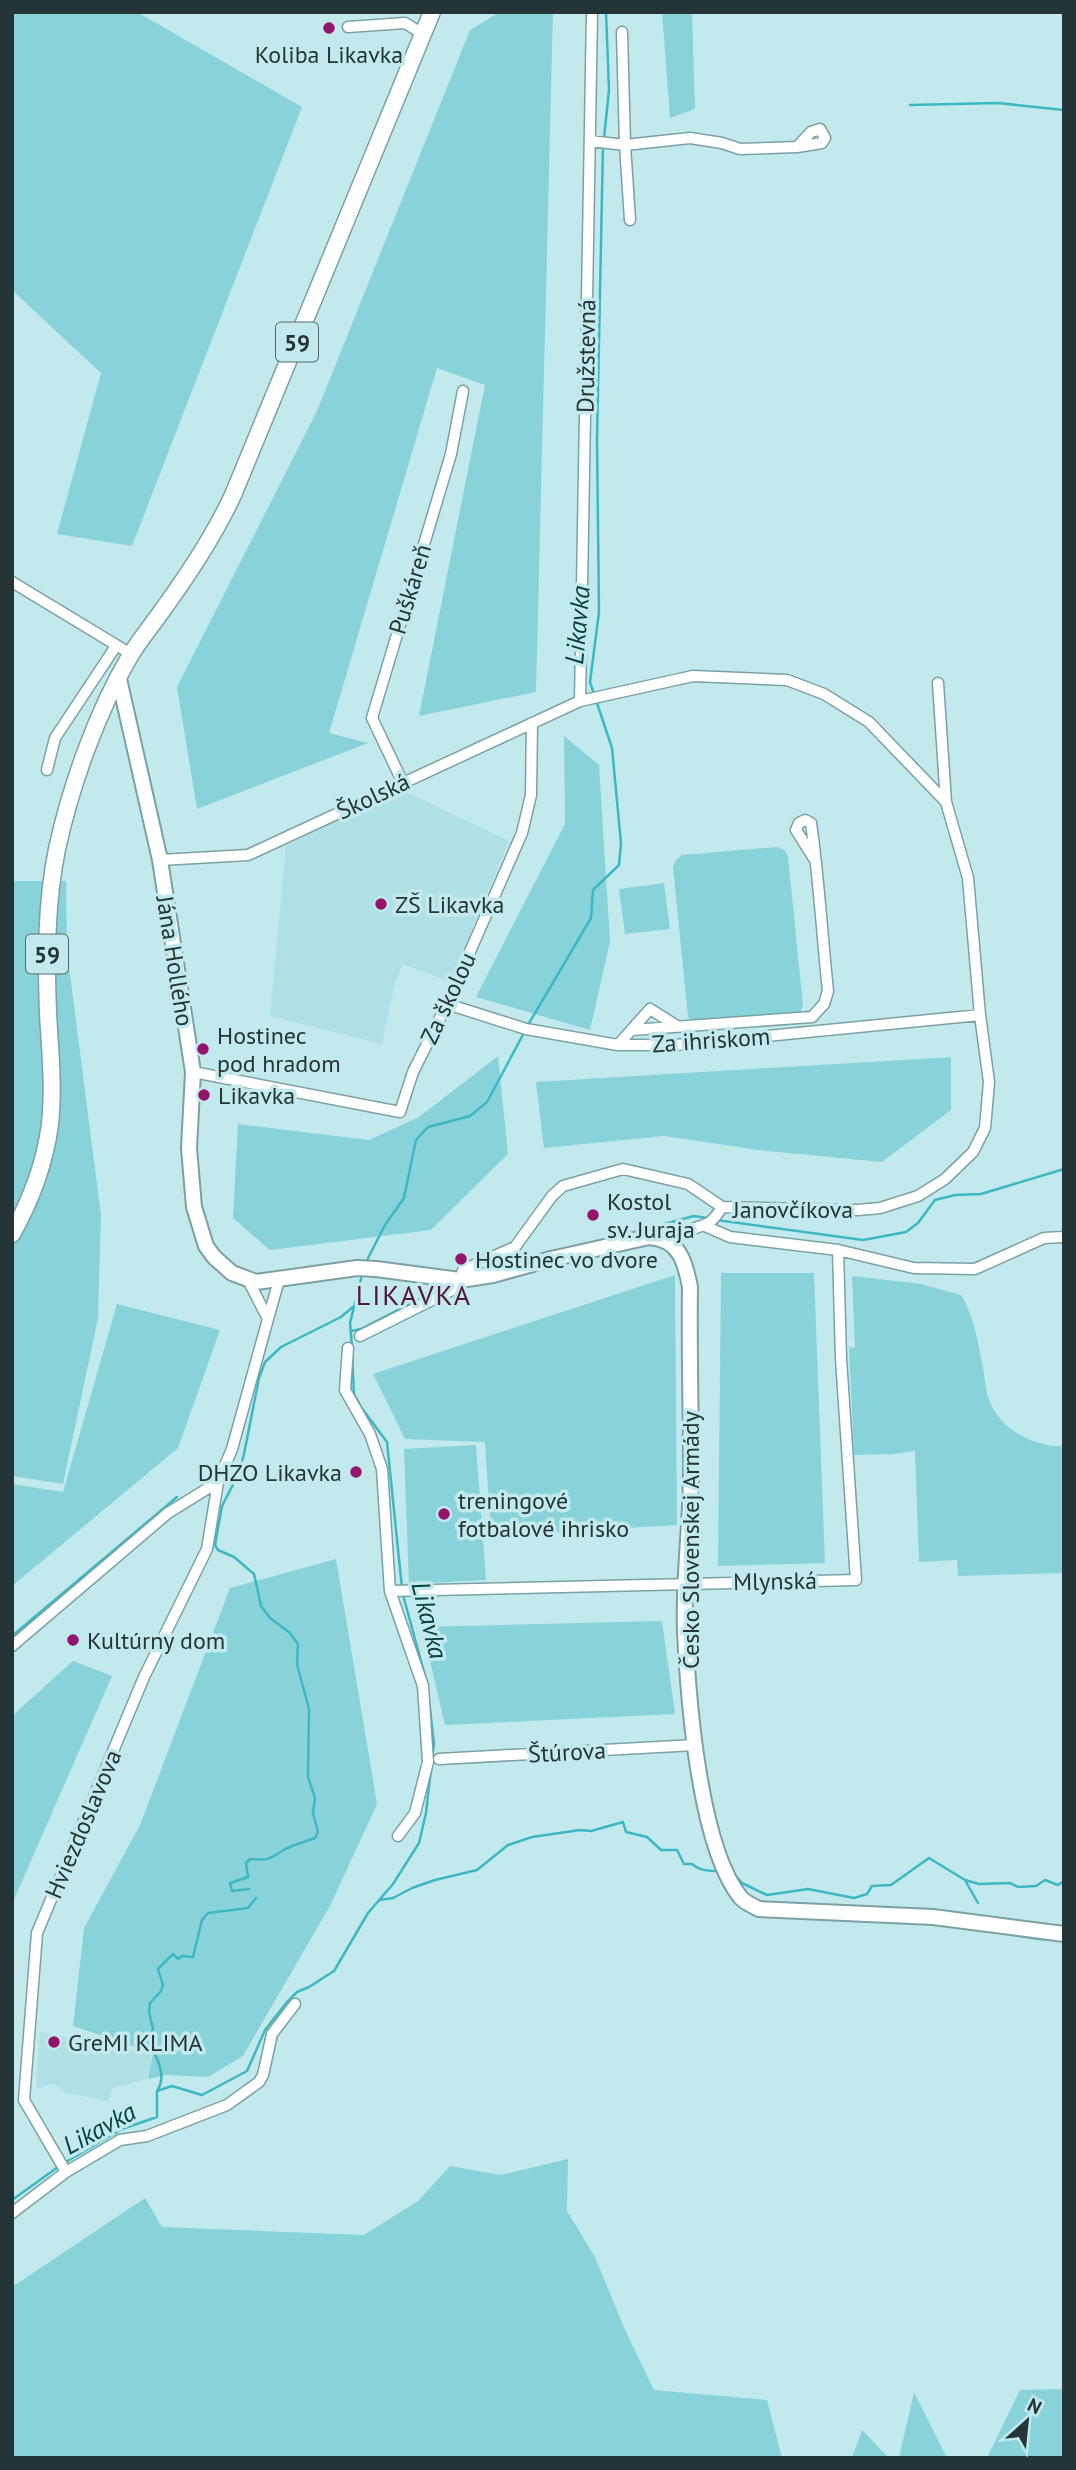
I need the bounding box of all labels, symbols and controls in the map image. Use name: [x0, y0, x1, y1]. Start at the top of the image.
marker: Koliba Likavka: [321, 20, 337, 36]
place label: Koliba Likavka: [255, 39, 403, 70]
street label: Družstevná: [570, 299, 602, 413]
road number: 59: [276, 322, 318, 362]
street label: Puškáreň: [382, 540, 438, 638]
water label: Likavka: [557, 584, 597, 666]
street label: Školská: [331, 766, 415, 826]
place label: ZŠ Likavka: [395, 889, 504, 920]
street label: Jána Hollého: [149, 893, 201, 1028]
marker: ZŠ Likavka: [373, 896, 389, 912]
road number: 59: [26, 934, 68, 973]
street label: Za školou: [413, 947, 483, 1049]
place label: Hostinec pod hradom: [217, 1020, 341, 1079]
street label: Za ihriskom: [651, 1020, 771, 1060]
marker: Hostinec pod hradom: [195, 1041, 211, 1057]
place label: Likavka: [218, 1080, 295, 1111]
marker: Likavka: [196, 1087, 212, 1103]
place label: Kostol sv. Juraja: [607, 1186, 695, 1245]
street label: Janovčíkova: [732, 1194, 853, 1225]
marker: Kostol sv. Juraja: [585, 1207, 601, 1223]
place label: Hostinec vo dvore: [475, 1244, 658, 1275]
marker: Hostinec vo dvore: [453, 1251, 469, 1267]
district label: LIKAVKA: [356, 1276, 472, 1313]
street label: Česko Slovenskej Armády: [675, 1411, 706, 1669]
place label: DHZO Likavka: [198, 1457, 342, 1488]
marker: DHZO Likavka: [348, 1464, 364, 1480]
place label: treningové fotbalové ihrisko: [458, 1485, 629, 1544]
marker: treningové fotbalové ihrisko: [436, 1506, 452, 1522]
street label: Mlynská: [733, 1565, 817, 1597]
water label: Likavka: [404, 1578, 456, 1662]
place label: Kultúrny dom: [87, 1625, 225, 1656]
marker: Kultúrny dom: [65, 1632, 81, 1648]
street label: Štúrova: [527, 1734, 607, 1770]
street label: Hviezdoslavova: [38, 1745, 128, 1903]
place label: GreMI KLIMA: [68, 2027, 202, 2058]
marker: GreMI KLIMA: [46, 2034, 62, 2050]
water label: Likavka: [57, 2094, 142, 2161]
north arrow: [992, 2386, 1062, 2456]
text: N: [1024, 2392, 1046, 2419]

